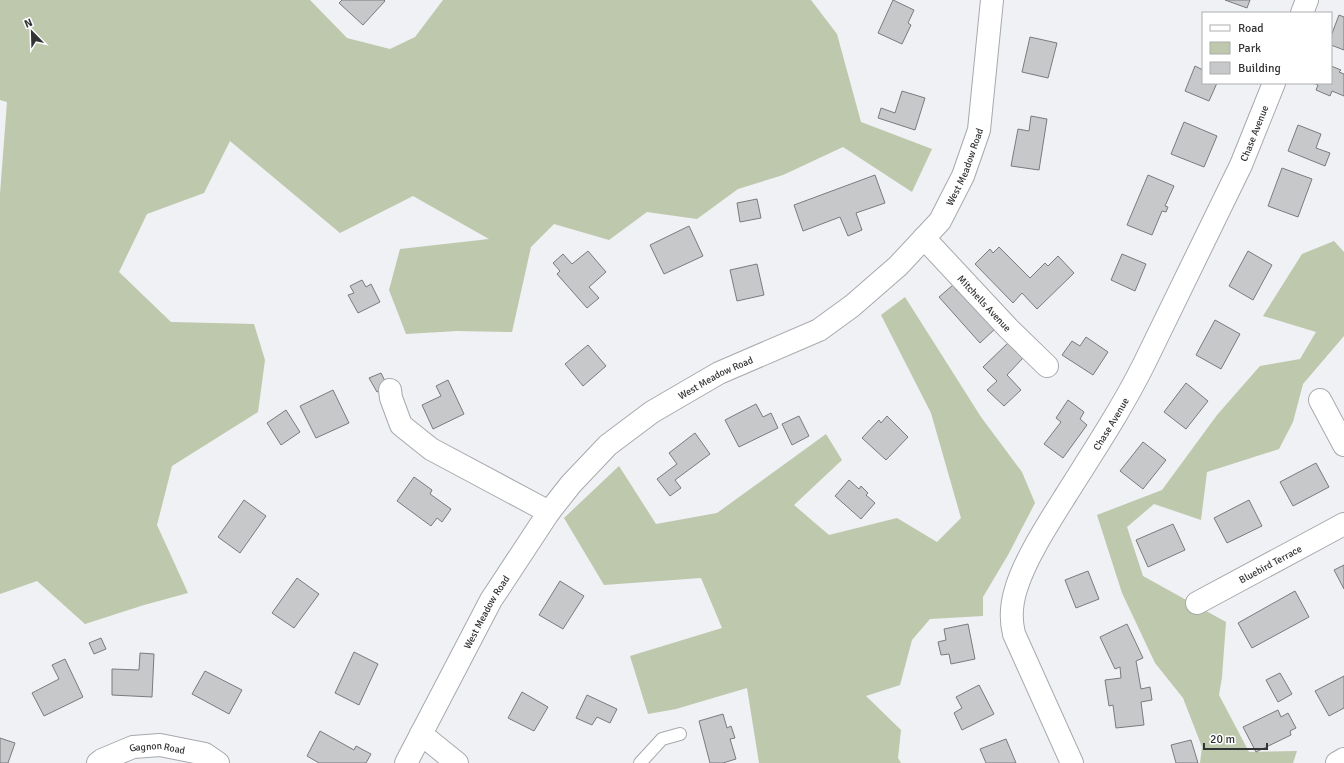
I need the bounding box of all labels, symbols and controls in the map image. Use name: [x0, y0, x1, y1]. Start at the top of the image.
north arrow: [12, 12, 52, 52]
legend: [1202, 12, 1332, 84]
text: N: [22, 16, 34, 31]
text: Road: [1238, 21, 1264, 36]
text: Park: [1238, 41, 1261, 56]
text: Building: [1238, 61, 1281, 76]
street label: Chase Avenue: [1238, 104, 1271, 163]
street label: West Meadow Road: [944, 127, 986, 208]
street label: Mitchells Avenue: [955, 273, 1013, 335]
street label: West Meadow Road: [676, 354, 755, 402]
street label: Chase Avenue: [1091, 396, 1132, 453]
street label: Bluebird Terrace: [1237, 543, 1304, 586]
street label: West Meadow Road: [462, 573, 513, 651]
scale bar: [1204, 725, 1267, 751]
text: 20 m: [1210, 732, 1235, 747]
street label: Gagnon Road: [127, 740, 186, 757]

